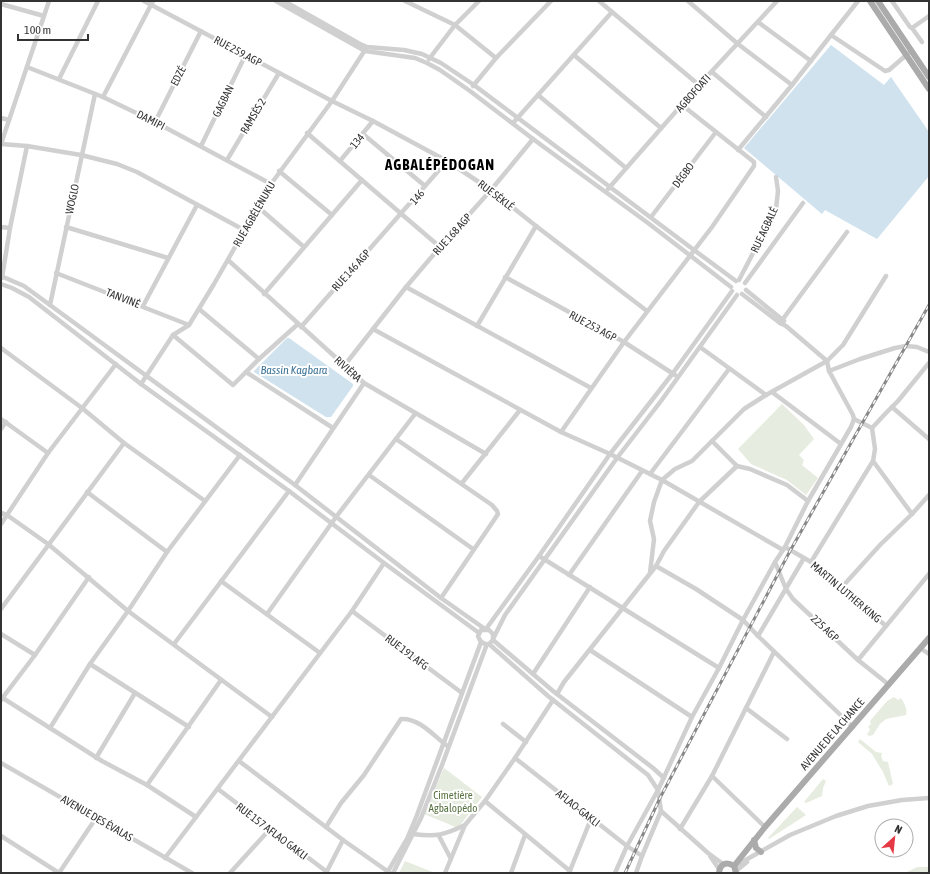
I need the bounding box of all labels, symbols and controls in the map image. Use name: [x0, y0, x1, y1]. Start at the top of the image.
scale bar: [18, 16, 88, 42]
text: 100 m: [24, 23, 51, 37]
street label: RUE 259.AGP: [212, 33, 264, 69]
street label: EDZÉ: [168, 64, 188, 88]
street label: AGBOFOATI: [673, 72, 713, 114]
street label: GAGBAN: [210, 83, 236, 119]
street label: RAMSÈS 2: [238, 96, 268, 136]
street label: DAMIPI: [135, 108, 167, 132]
street label: 134: [347, 131, 367, 151]
district label: AGBALÉPÉDOGAN: [384, 156, 495, 173]
street label: DÉGBO: [670, 160, 696, 190]
street label: RUE SÉKLÉ: [476, 178, 517, 213]
street label: RUE AGBÉLÉNUKU: [231, 179, 277, 249]
street label: WOGLO: [63, 183, 81, 215]
street label: 146: [407, 187, 427, 207]
street label: RUE AGBALÉ: [748, 205, 780, 255]
street label: RUE 168 AGP: [430, 211, 474, 257]
street label: RUE 146 AGP: [329, 247, 373, 293]
street label: TANVINÉ: [104, 286, 142, 310]
street label: RUE 253 AGP: [567, 309, 619, 343]
street label: RIVIÈRA: [332, 354, 364, 385]
water label: Bassin Kagbara: [261, 363, 328, 377]
street label: MARTIN LUTHER KING: [808, 559, 884, 625]
street label: 225 AGP: [809, 612, 841, 644]
street label: RUE 191 AFG: [383, 632, 431, 672]
street label: AVENUE DE LA CHANCE: [798, 696, 867, 772]
street label: AFLAO-GAKLI: [554, 787, 602, 829]
park label: Cimetière Agbalopédo: [429, 789, 477, 814]
street label: AVENUE DES ÉVALAS: [59, 793, 135, 844]
street label: RUE 157 AFLAO GAKLI: [234, 800, 310, 862]
north arrow: [874, 818, 914, 858]
text: N: [893, 822, 904, 836]

